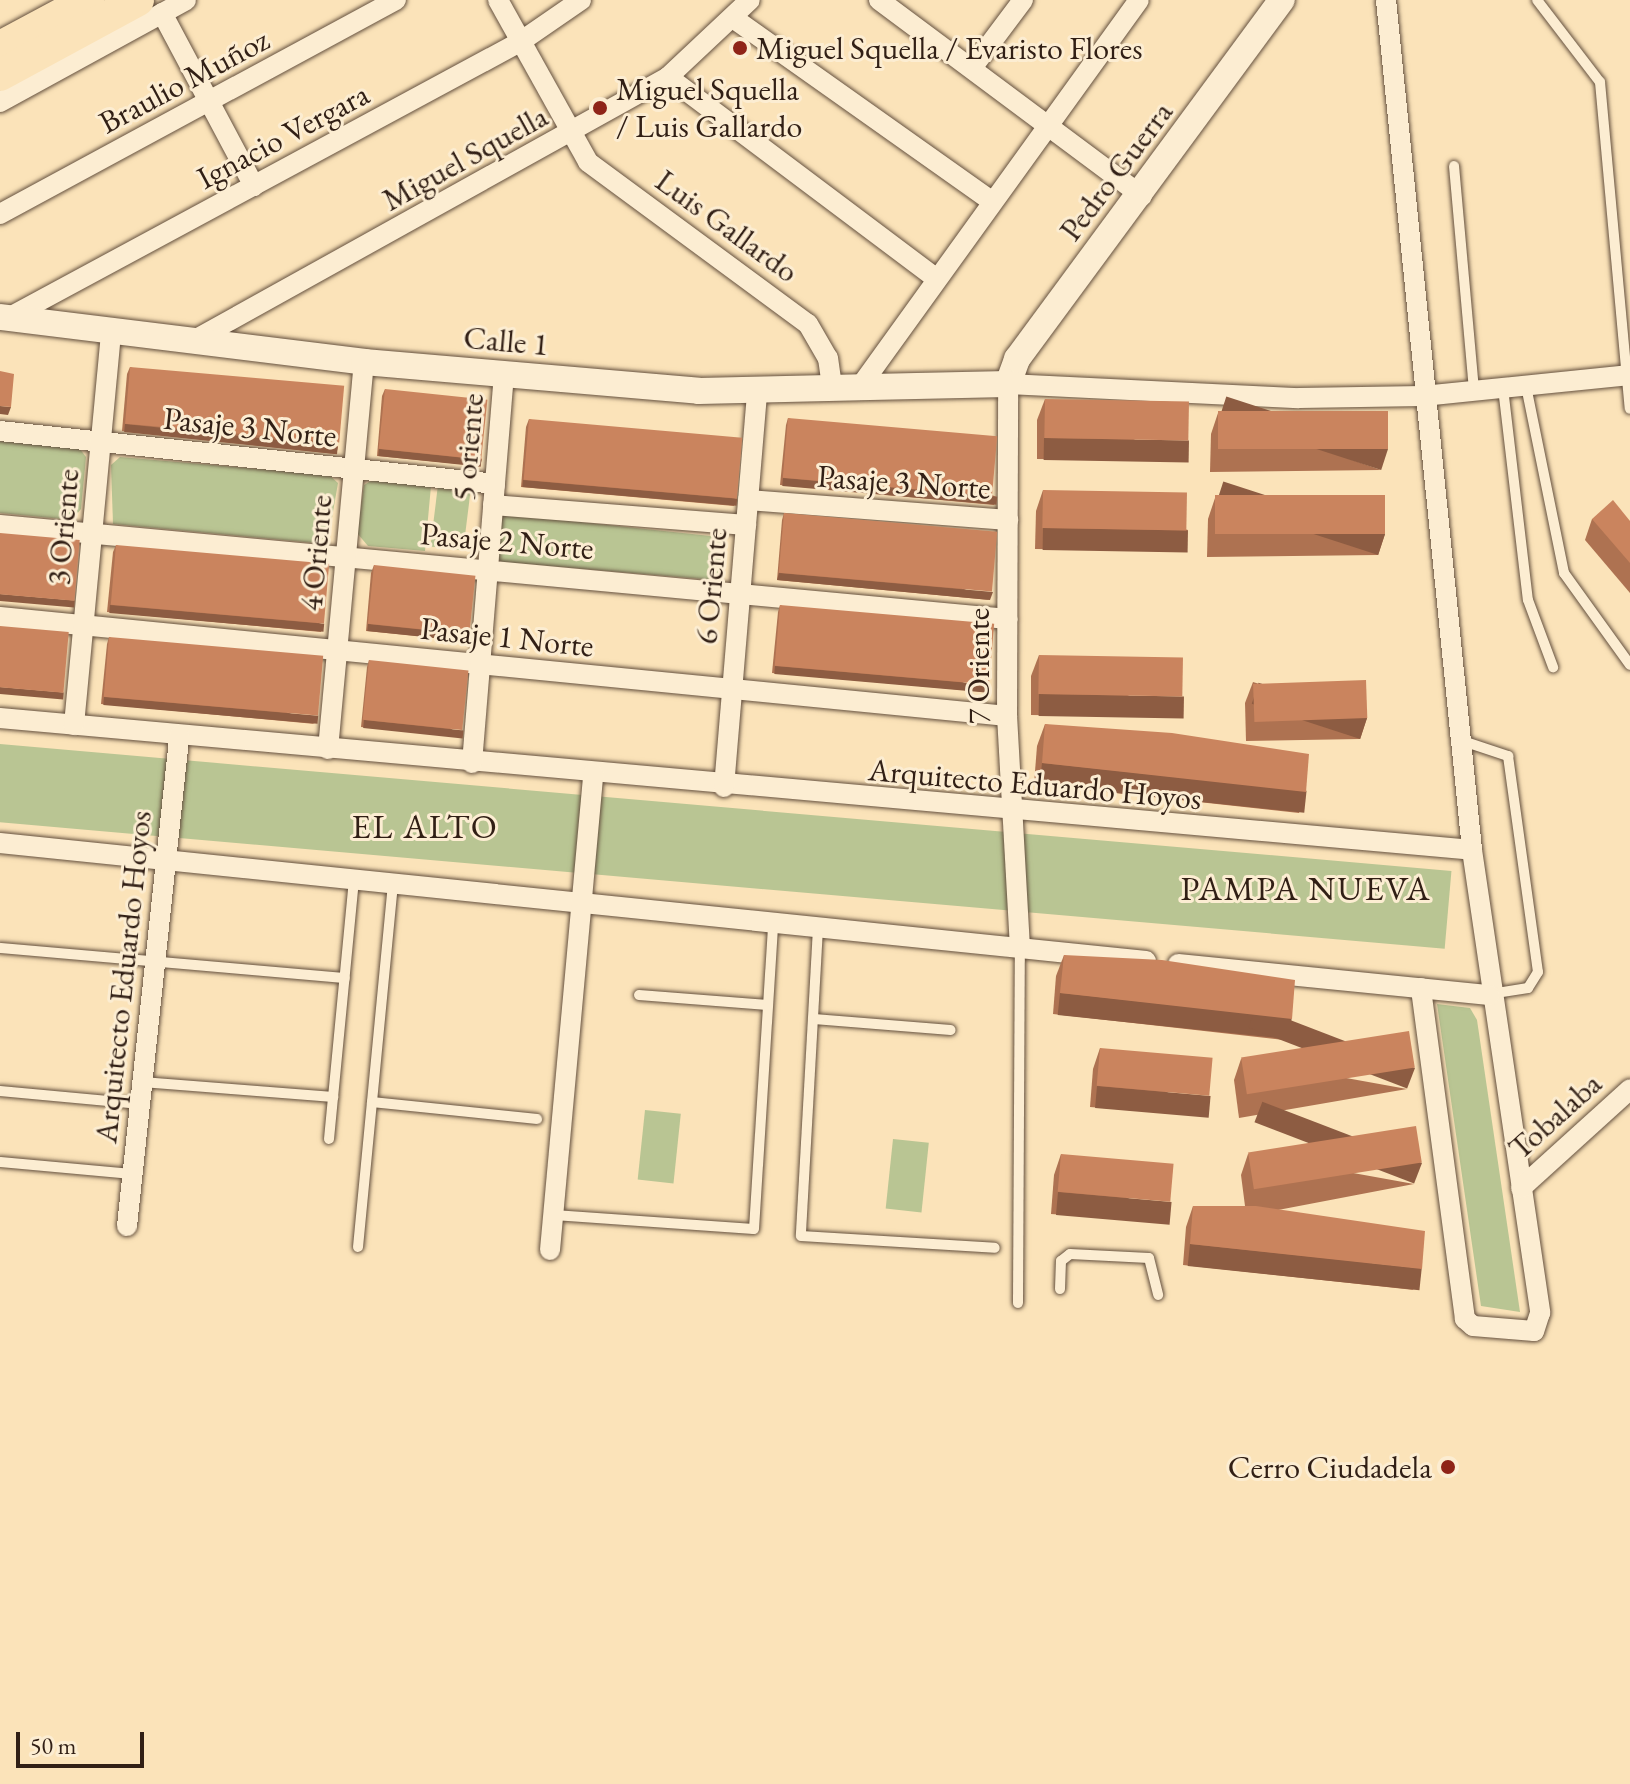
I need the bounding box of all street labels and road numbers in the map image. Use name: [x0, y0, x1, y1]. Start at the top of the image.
street label: Braulio Muñoz: [92, 20, 276, 142]
street label: Ignacio Vergara: [190, 75, 376, 197]
street label: Pedro Guerra: [1051, 94, 1181, 248]
street label: Miguel Squella: [376, 97, 554, 219]
street label: Luis Gallardo: [648, 161, 806, 291]
street label: Calle 1: [462, 318, 550, 364]
street label: 5 oriente: [444, 392, 492, 502]
street label: Pasaje 3 Norte: [162, 399, 338, 455]
street label: Pasaje 3 Norte: [816, 457, 992, 507]
street label: 3 Oriente: [39, 467, 87, 587]
street label: 4 Oriente: [292, 493, 340, 613]
street label: Pasaje 2 Norte: [419, 514, 595, 568]
street label: 6 Oriente: [687, 526, 735, 646]
street label: 7 Oriente: [959, 608, 997, 724]
street label: Pasaje 1 Norte: [419, 609, 595, 665]
street label: Arquitecto Eduardo Hoyos: [867, 750, 1203, 818]
street label: Arquitecto Eduardo Hoyos: [86, 809, 160, 1145]
street label: Tobalaba: [1501, 1064, 1609, 1168]

